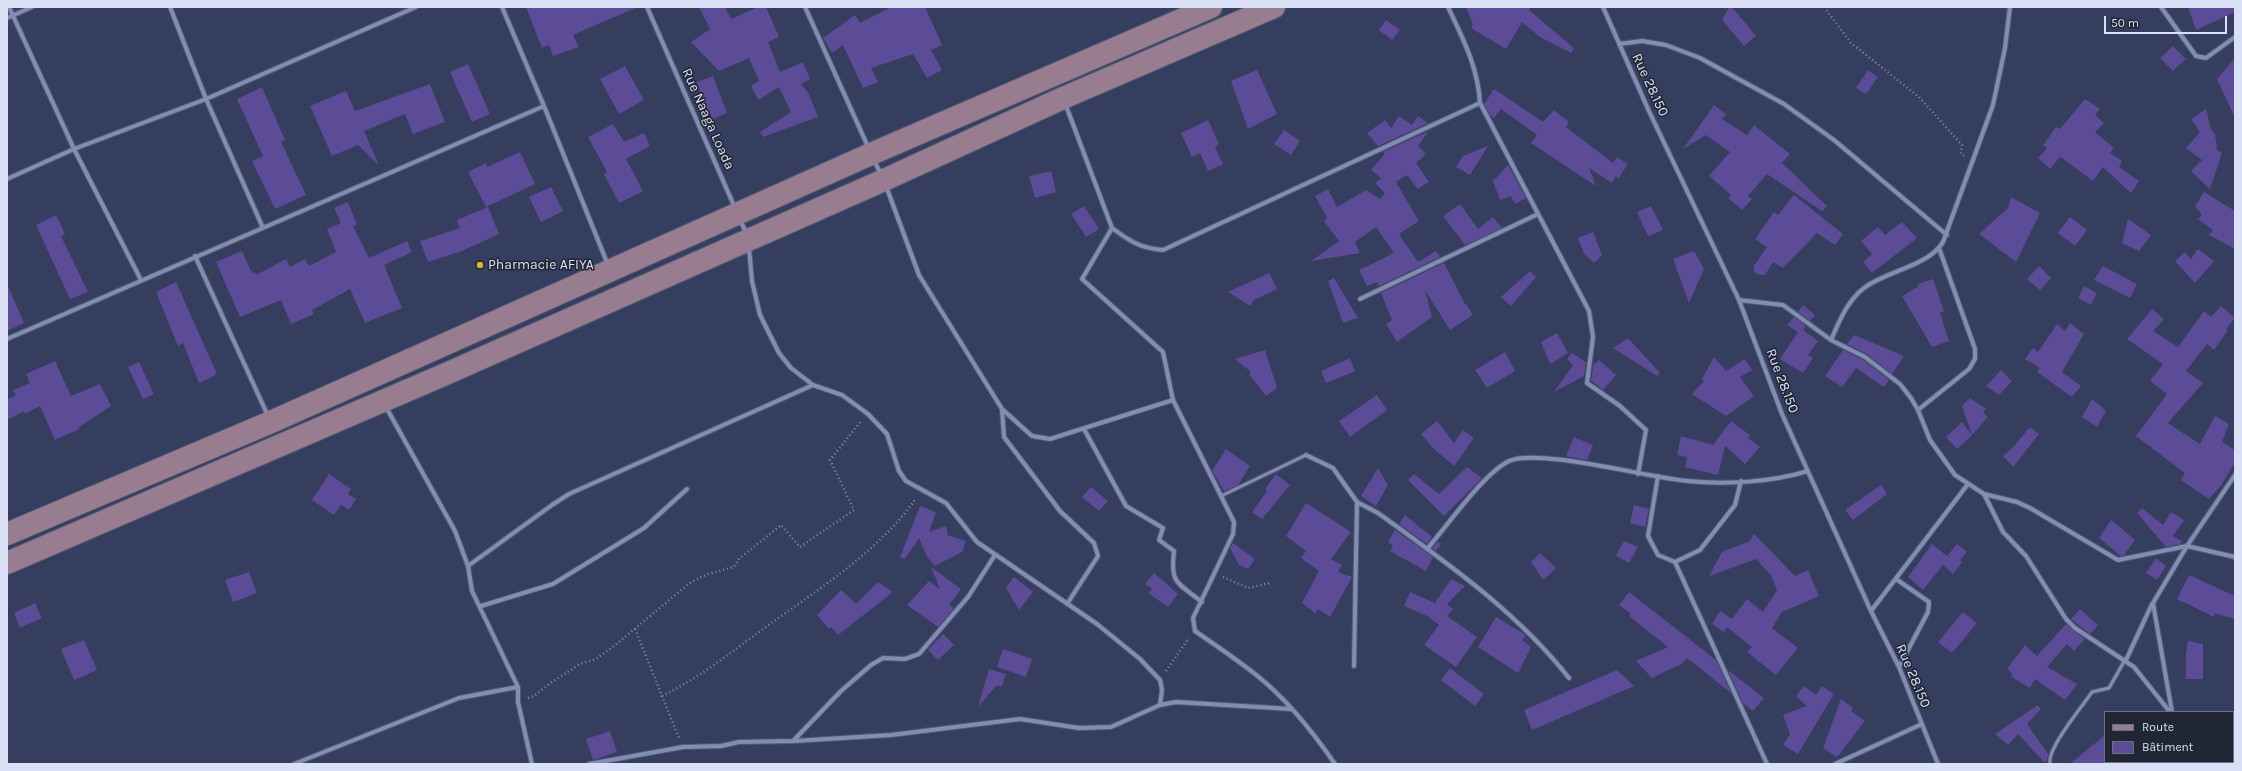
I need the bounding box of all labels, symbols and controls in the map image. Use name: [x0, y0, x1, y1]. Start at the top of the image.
scale bar: [2106, 8, 2229, 34]
text: 50 m: [2111, 16, 2139, 30]
street label: Rue 28.150: [1628, 51, 1672, 119]
street label: Rue Naaga Loada: [678, 66, 738, 172]
place label: Pharmacie AFIYA: [488, 257, 594, 273]
marker: Pharmacie AFIYA: [475, 260, 485, 270]
street label: Rue 28.150: [1762, 346, 1802, 416]
street label: Rue 28.150: [1892, 642, 1934, 710]
legend: [2104, 711, 2234, 763]
text: Route: [2142, 720, 2174, 734]
text: Bâtiment: [2142, 740, 2193, 754]

